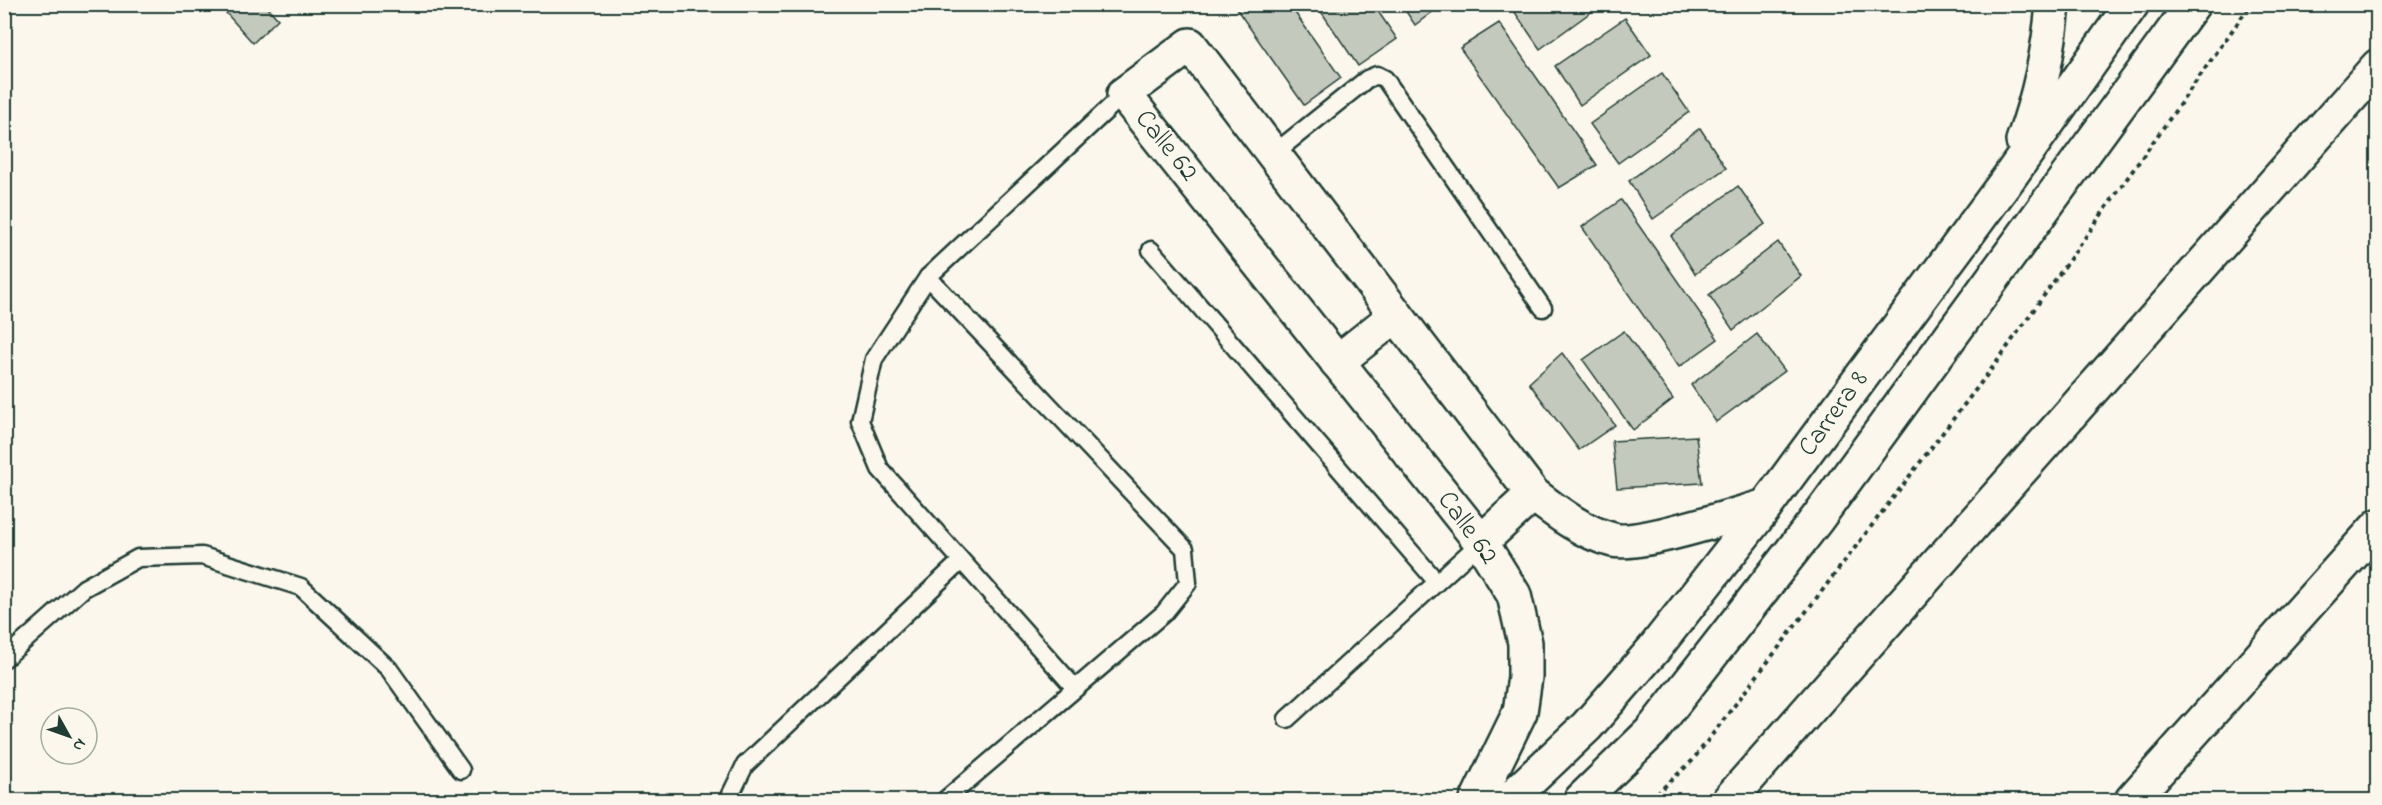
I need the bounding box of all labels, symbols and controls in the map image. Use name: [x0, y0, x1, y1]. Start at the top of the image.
street label: Calle 62: [1125, 102, 1207, 190]
street label: Carrera 8: [1789, 363, 1879, 465]
street label: Calle 62: [1427, 483, 1507, 573]
north arrow: [39, 706, 99, 766]
text: N: [66, 733, 92, 756]

